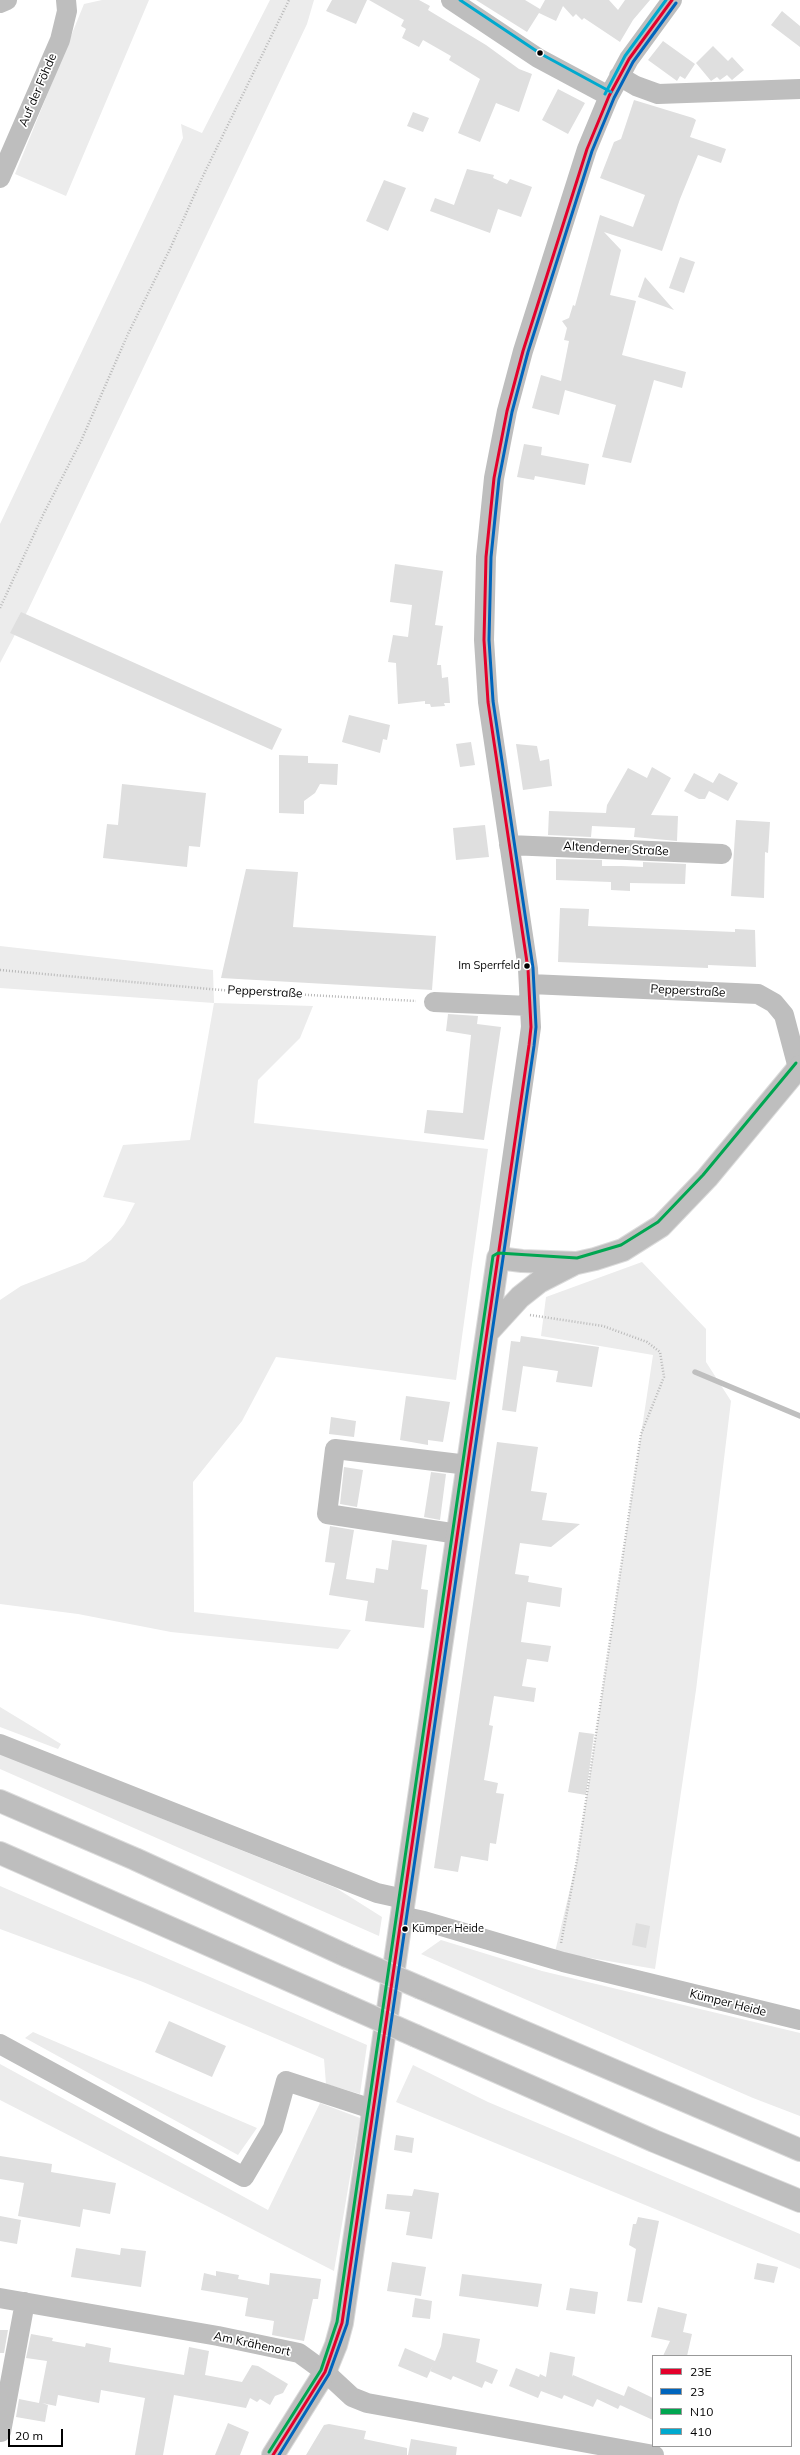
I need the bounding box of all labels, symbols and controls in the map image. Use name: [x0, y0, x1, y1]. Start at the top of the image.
unlabelled marker: [535, 48, 545, 58]
street label: Auf der Föhde: [16, 51, 60, 129]
street label: Altenderner Straße: [563, 839, 669, 859]
place label: Im Sperrfeld: [458, 959, 520, 973]
marker: Im Sperrfeld: [522, 961, 532, 971]
street label: Pepperstraße: [650, 982, 726, 1000]
street label: Pepperstraße: [227, 983, 303, 1001]
place label: Kümper Heide: [412, 1922, 484, 1936]
marker: Kümper Heide: [400, 1924, 410, 1934]
street label: Kümper Heide: [688, 1987, 768, 2019]
street label: Am Krähenort: [212, 2329, 292, 2359]
legend: [652, 2355, 792, 2447]
text: 23E: [690, 2364, 711, 2379]
text: 23: [690, 2384, 704, 2399]
text: N10: [690, 2404, 713, 2419]
scale bar: [10, 2421, 65, 2447]
text: 410: [690, 2424, 712, 2439]
text: 20 m: [15, 2428, 43, 2443]

